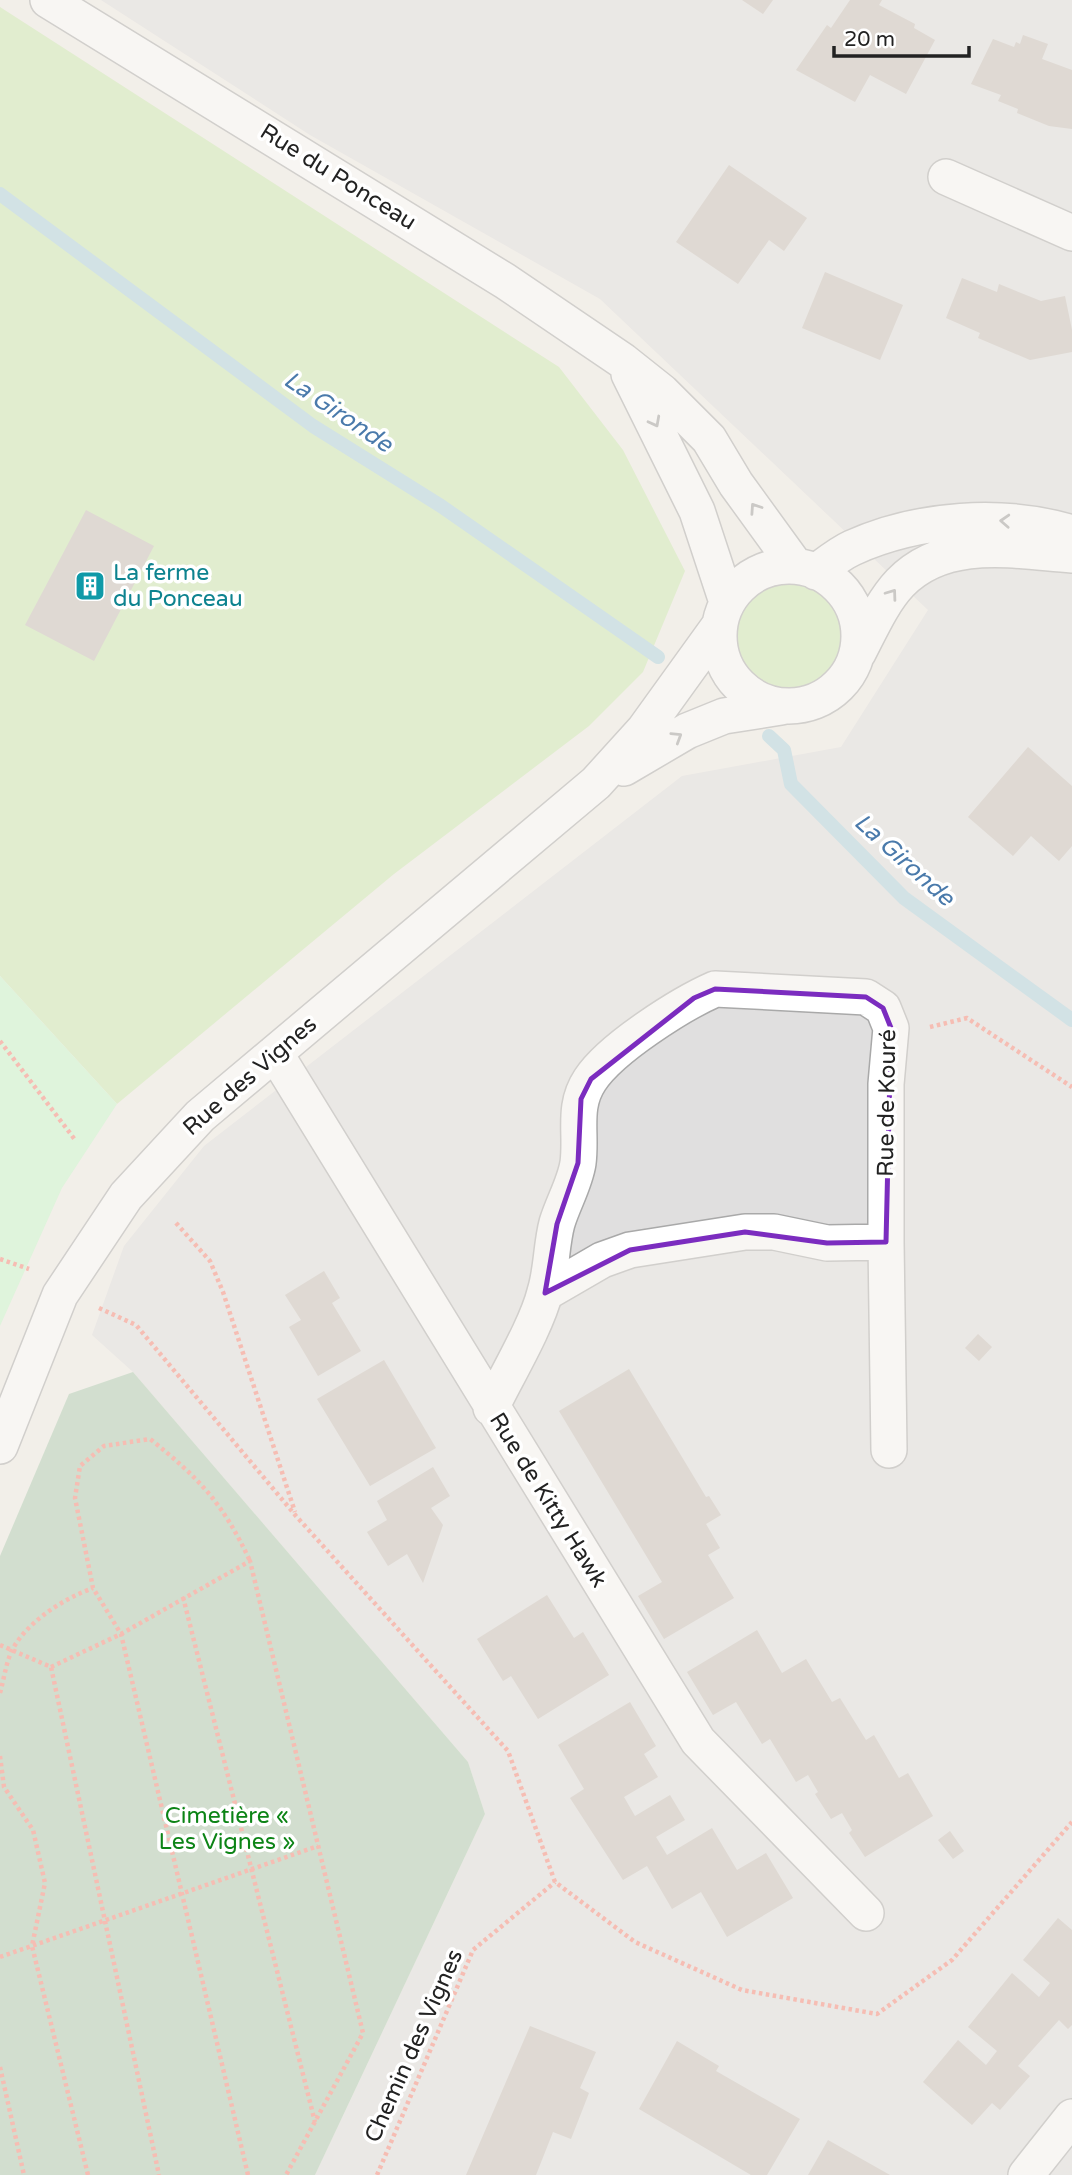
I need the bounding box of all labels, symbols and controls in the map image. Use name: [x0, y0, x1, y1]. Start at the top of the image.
scale bar: [834, 14, 969, 58]
text: 20 m: [844, 27, 895, 52]
street label: Rue du Ponceau: [255, 118, 421, 236]
water label: La Gironde: [278, 365, 399, 460]
one-way arrow: [646, 415, 660, 427]
one-way arrow: [750, 503, 763, 516]
one-way arrow: [1000, 513, 1011, 528]
place label: La ferme du Ponceau: [113, 559, 243, 613]
building icon: La ferme du Ponceau: [73, 569, 107, 603]
one-way arrow: [884, 589, 896, 602]
one-way arrow: [669, 733, 682, 746]
water label: La Gironde: [848, 808, 961, 913]
street label: Rue des Vignes: [177, 1010, 323, 1142]
street label: Rue de Kouré: [872, 1029, 902, 1177]
street label: Rue de Kitty Hawk: [483, 1407, 613, 1593]
park label: Cimetière « Les Vignes »: [159, 1802, 295, 1856]
street label: Chemin des Vignes: [359, 1945, 469, 2147]

